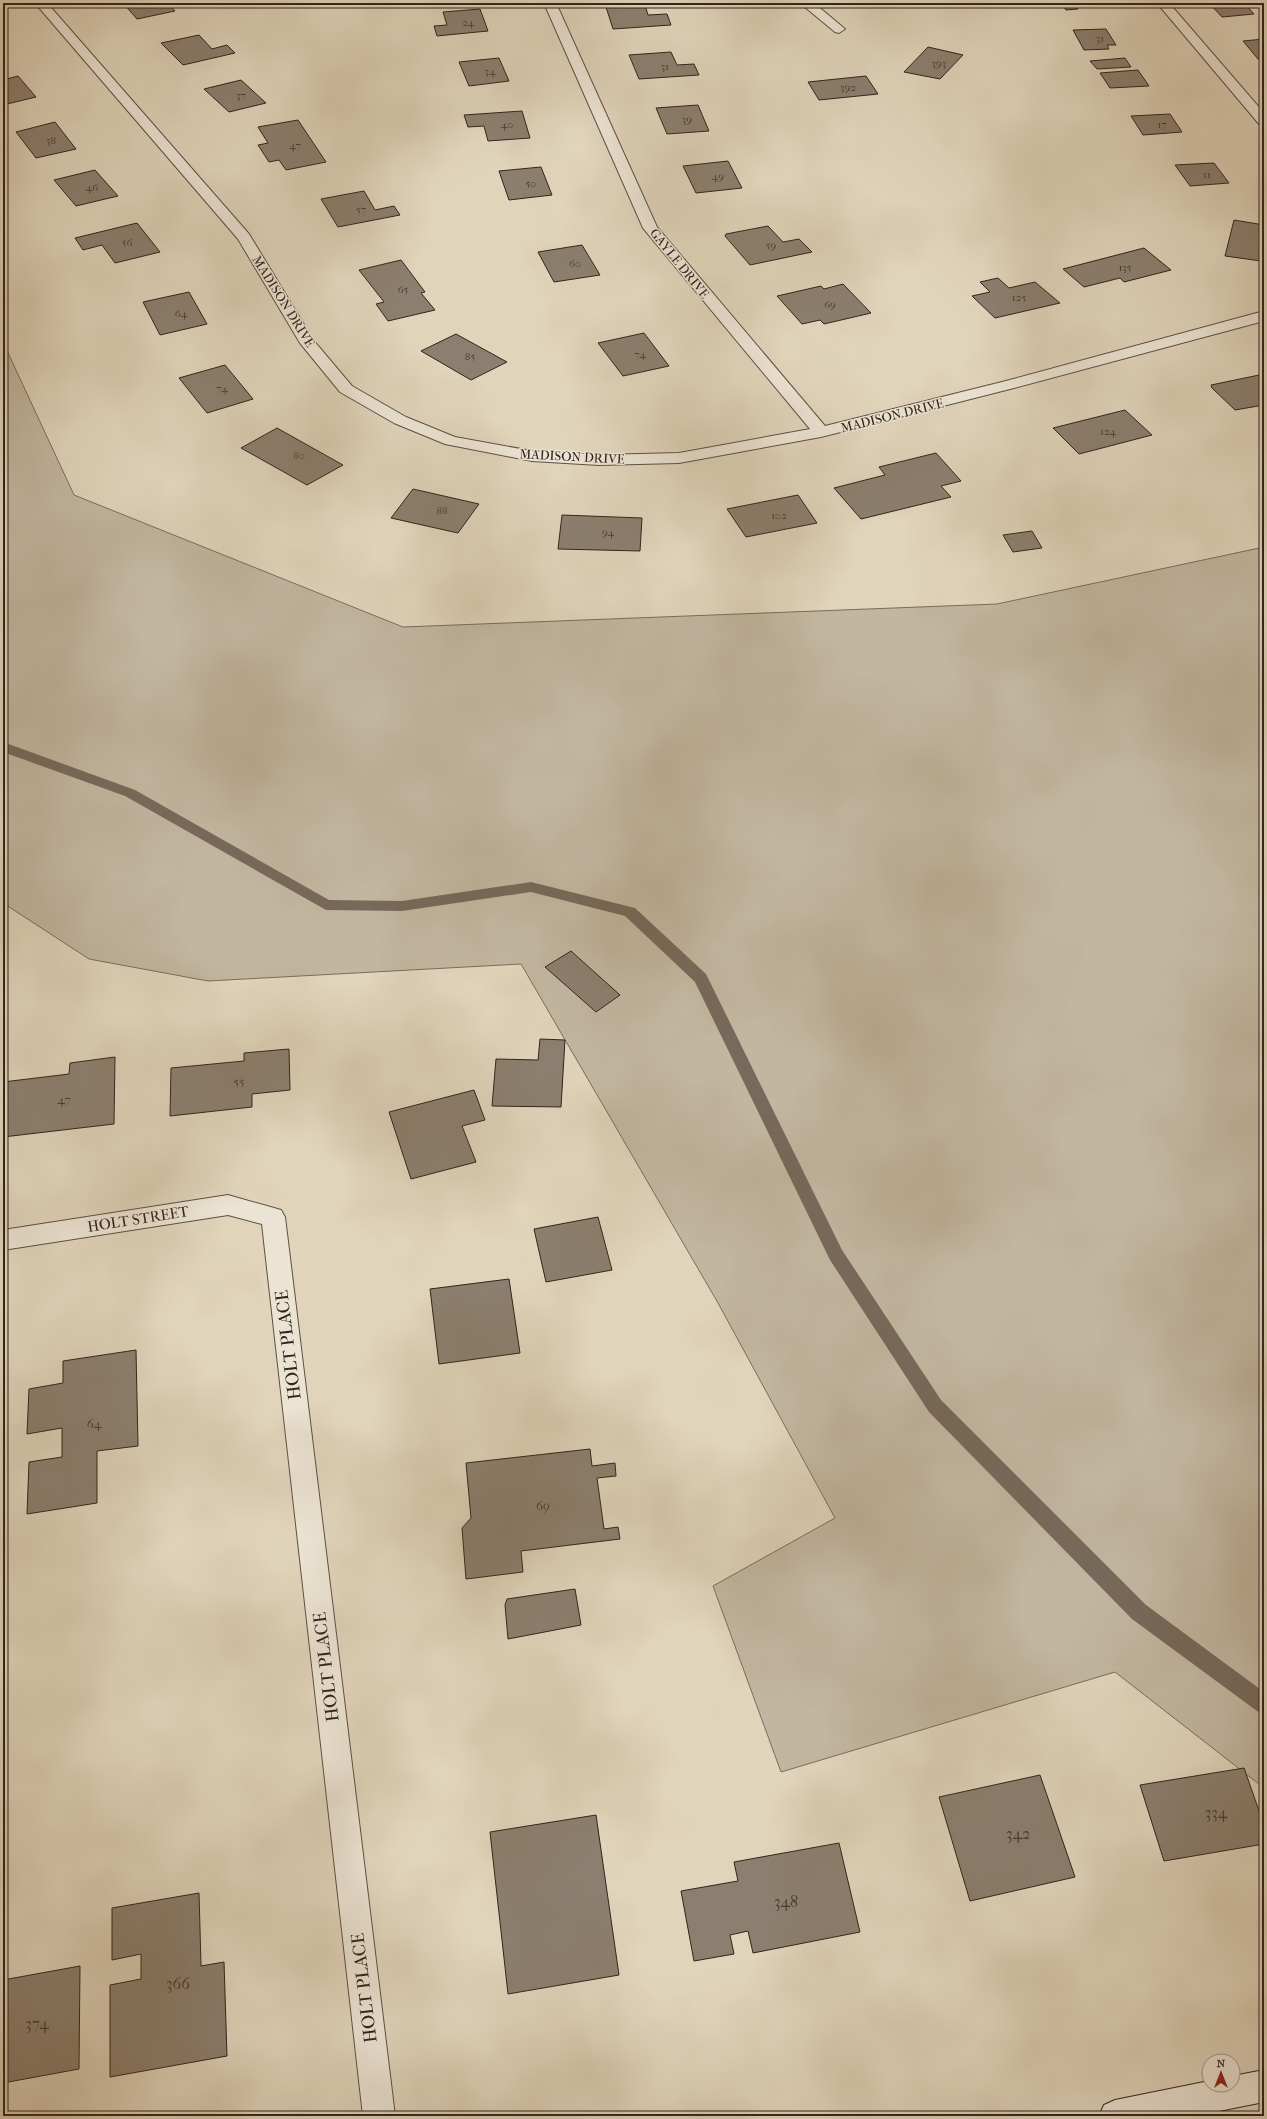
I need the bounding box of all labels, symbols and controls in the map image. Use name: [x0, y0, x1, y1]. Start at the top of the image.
house number: 24: [462, 16, 475, 29]
house number: 31: [1096, 32, 1104, 45]
house number: 393: [932, 57, 946, 70]
house number: 31: [661, 60, 669, 73]
house number: 34: [484, 65, 496, 78]
house number: 392: [840, 81, 856, 94]
house number: 37: [236, 89, 246, 102]
house number: 39: [682, 113, 692, 126]
house number: 40: [501, 118, 513, 131]
house number: 17: [1157, 118, 1167, 131]
house number: 38: [46, 134, 56, 147]
house number: 47: [289, 139, 301, 152]
house number: 11: [1203, 168, 1211, 181]
house number: 49: [712, 170, 724, 183]
house number: 50: [526, 177, 536, 190]
house number: 46: [86, 181, 98, 194]
house number: 57: [356, 203, 366, 216]
street label: GAYLE DRIVE: [647, 225, 712, 301]
house number: 56: [122, 236, 132, 249]
house number: 59: [766, 239, 776, 252]
street label: MADISON DRIVE: [249, 253, 318, 350]
house number: 60: [569, 257, 581, 270]
house number: 135: [1118, 261, 1132, 274]
house number: 65: [398, 283, 409, 296]
house number: 125: [1012, 291, 1026, 304]
house number: 69: [824, 298, 836, 311]
house number: 64: [175, 307, 188, 320]
house number: 74: [634, 348, 646, 361]
house number: 85: [465, 350, 475, 363]
house number: 74: [216, 382, 228, 395]
street label: MADISON DRIVE: [839, 395, 945, 436]
house number: 124: [1100, 425, 1117, 438]
street label: MADISON DRIVE: [519, 446, 625, 467]
house number: 80: [293, 449, 305, 462]
house number: 88: [436, 504, 448, 517]
house number: 102: [771, 509, 787, 522]
house number: 94: [602, 526, 615, 539]
house number: 55: [233, 1074, 245, 1089]
house number: 47: [57, 1092, 71, 1107]
street label: HOLT STREET: [86, 1202, 191, 1236]
street label: HOLT PLACE: [271, 1289, 306, 1401]
house number: 64: [87, 1416, 102, 1431]
house number: 69: [536, 1498, 550, 1513]
street label: HOLT PLACE: [309, 1611, 344, 1723]
house number: 334: [1205, 1803, 1228, 1822]
house number: 342: [1006, 1824, 1030, 1843]
house number: 348: [774, 1892, 798, 1911]
street label: HOLT PLACE: [347, 1932, 382, 2044]
house number: 366: [166, 1974, 190, 1993]
house number: 374: [25, 2014, 49, 2033]
north arrow: [1201, 2053, 1241, 2093]
text: N: [1217, 2057, 1226, 2070]

